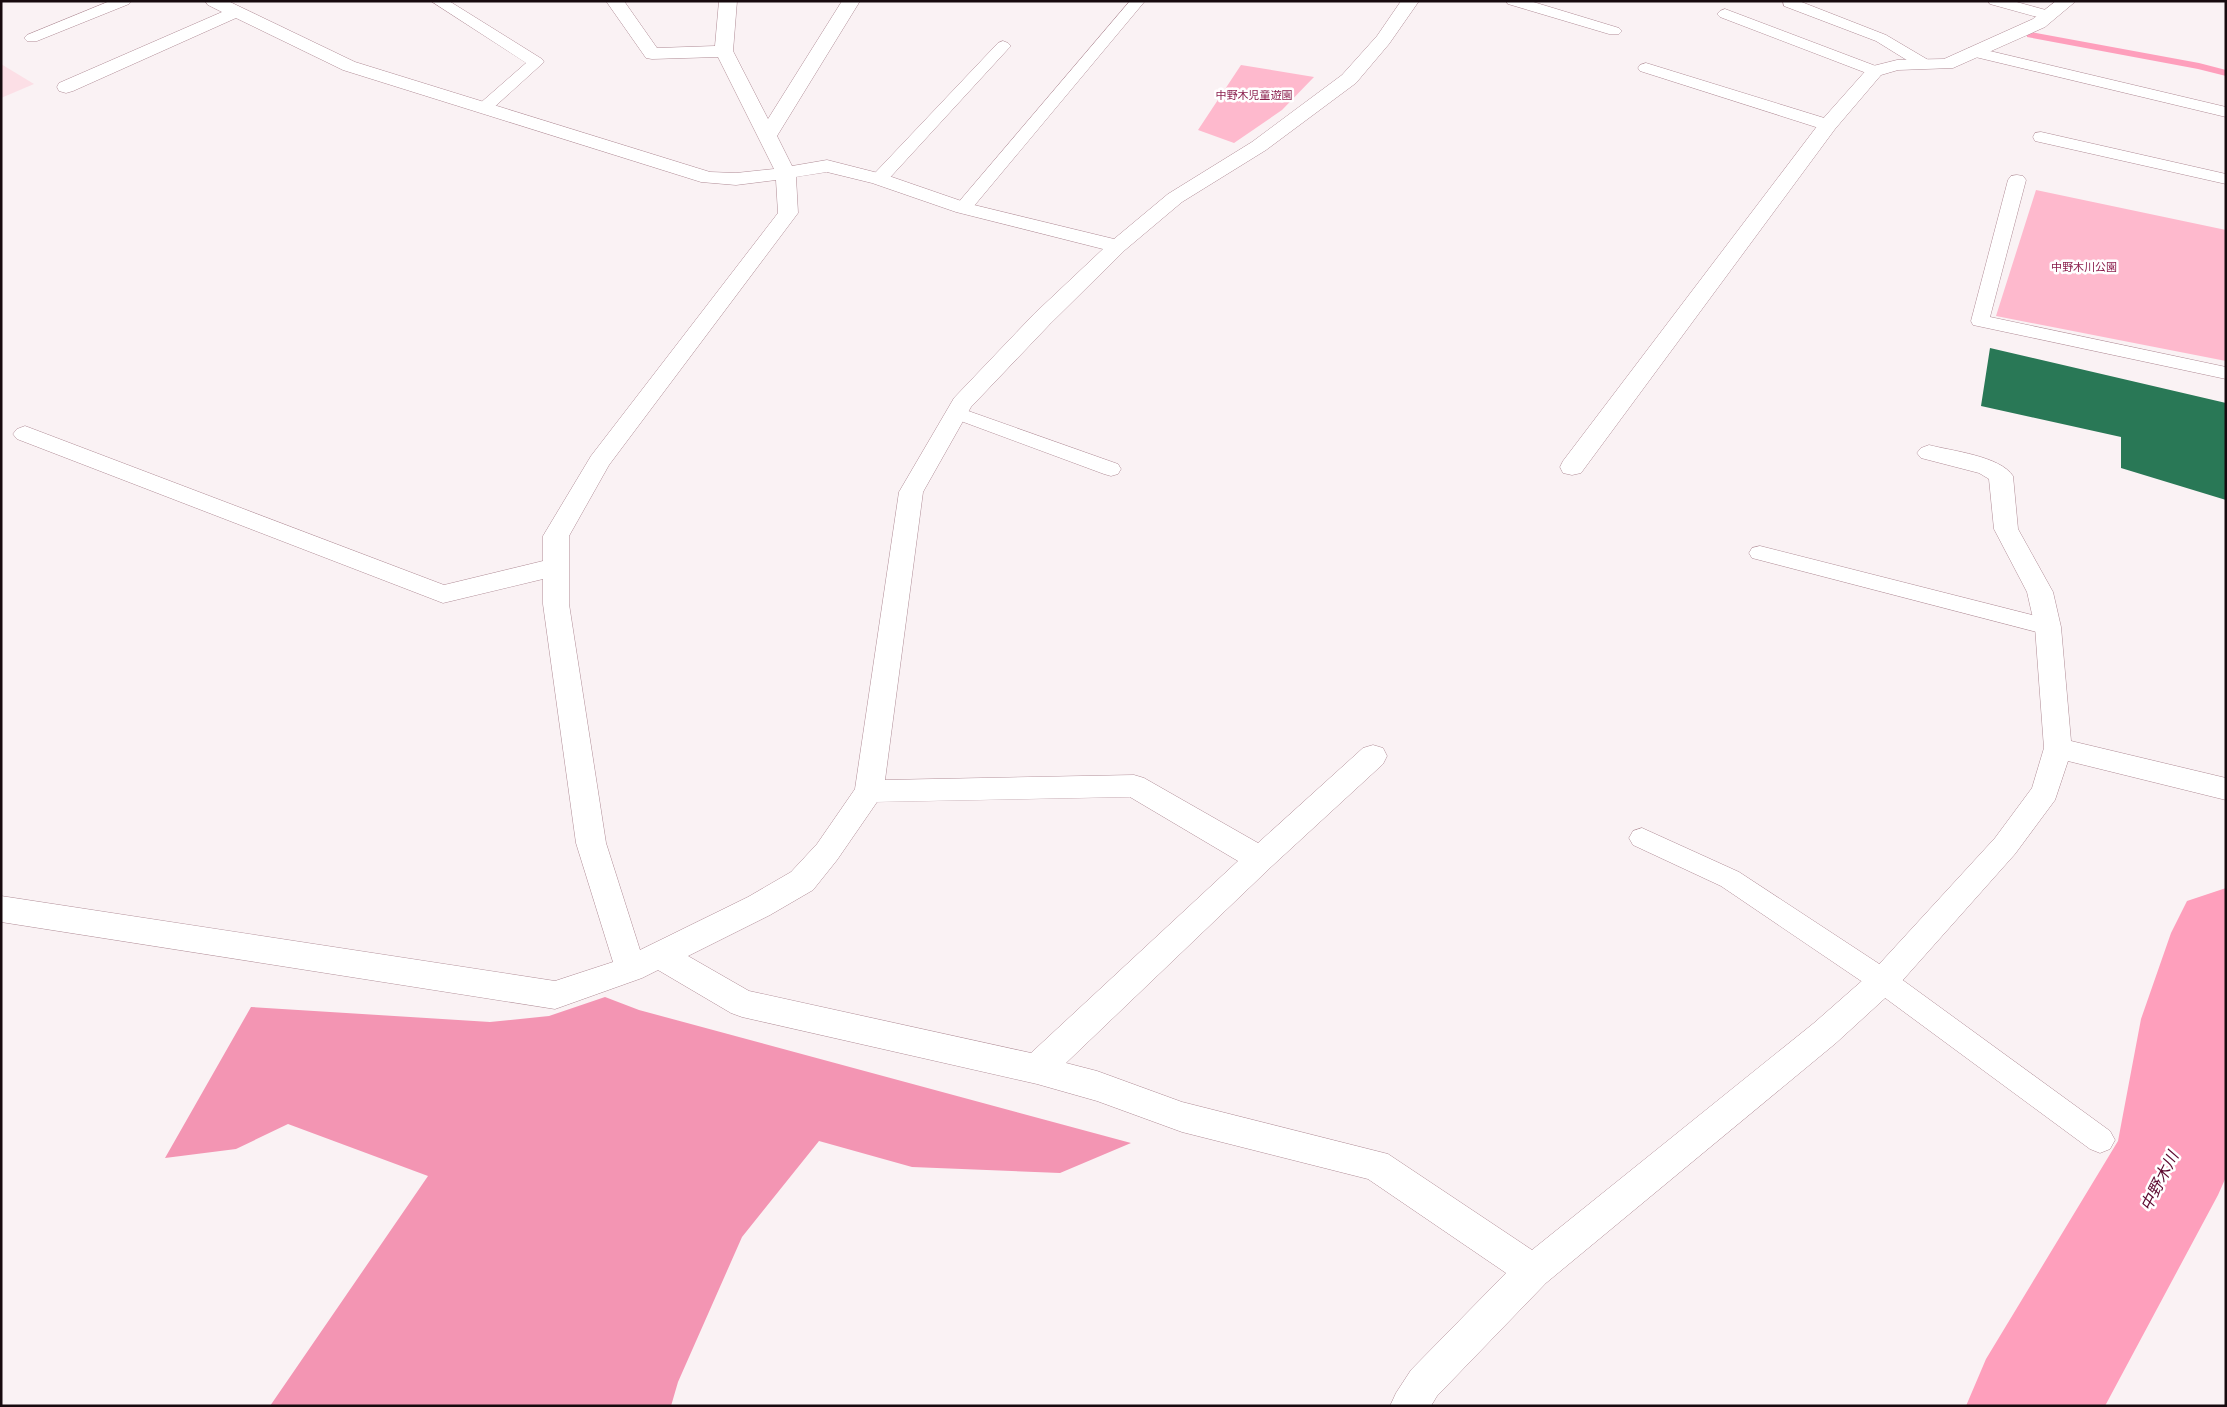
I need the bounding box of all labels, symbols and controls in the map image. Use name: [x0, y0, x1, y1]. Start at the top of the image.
park label: 中野木児童遊園: [1216, 89, 1293, 102]
park label: 中野木川公園: [2051, 261, 2117, 274]
water label: 中野木川: [2136, 1147, 2184, 1215]

